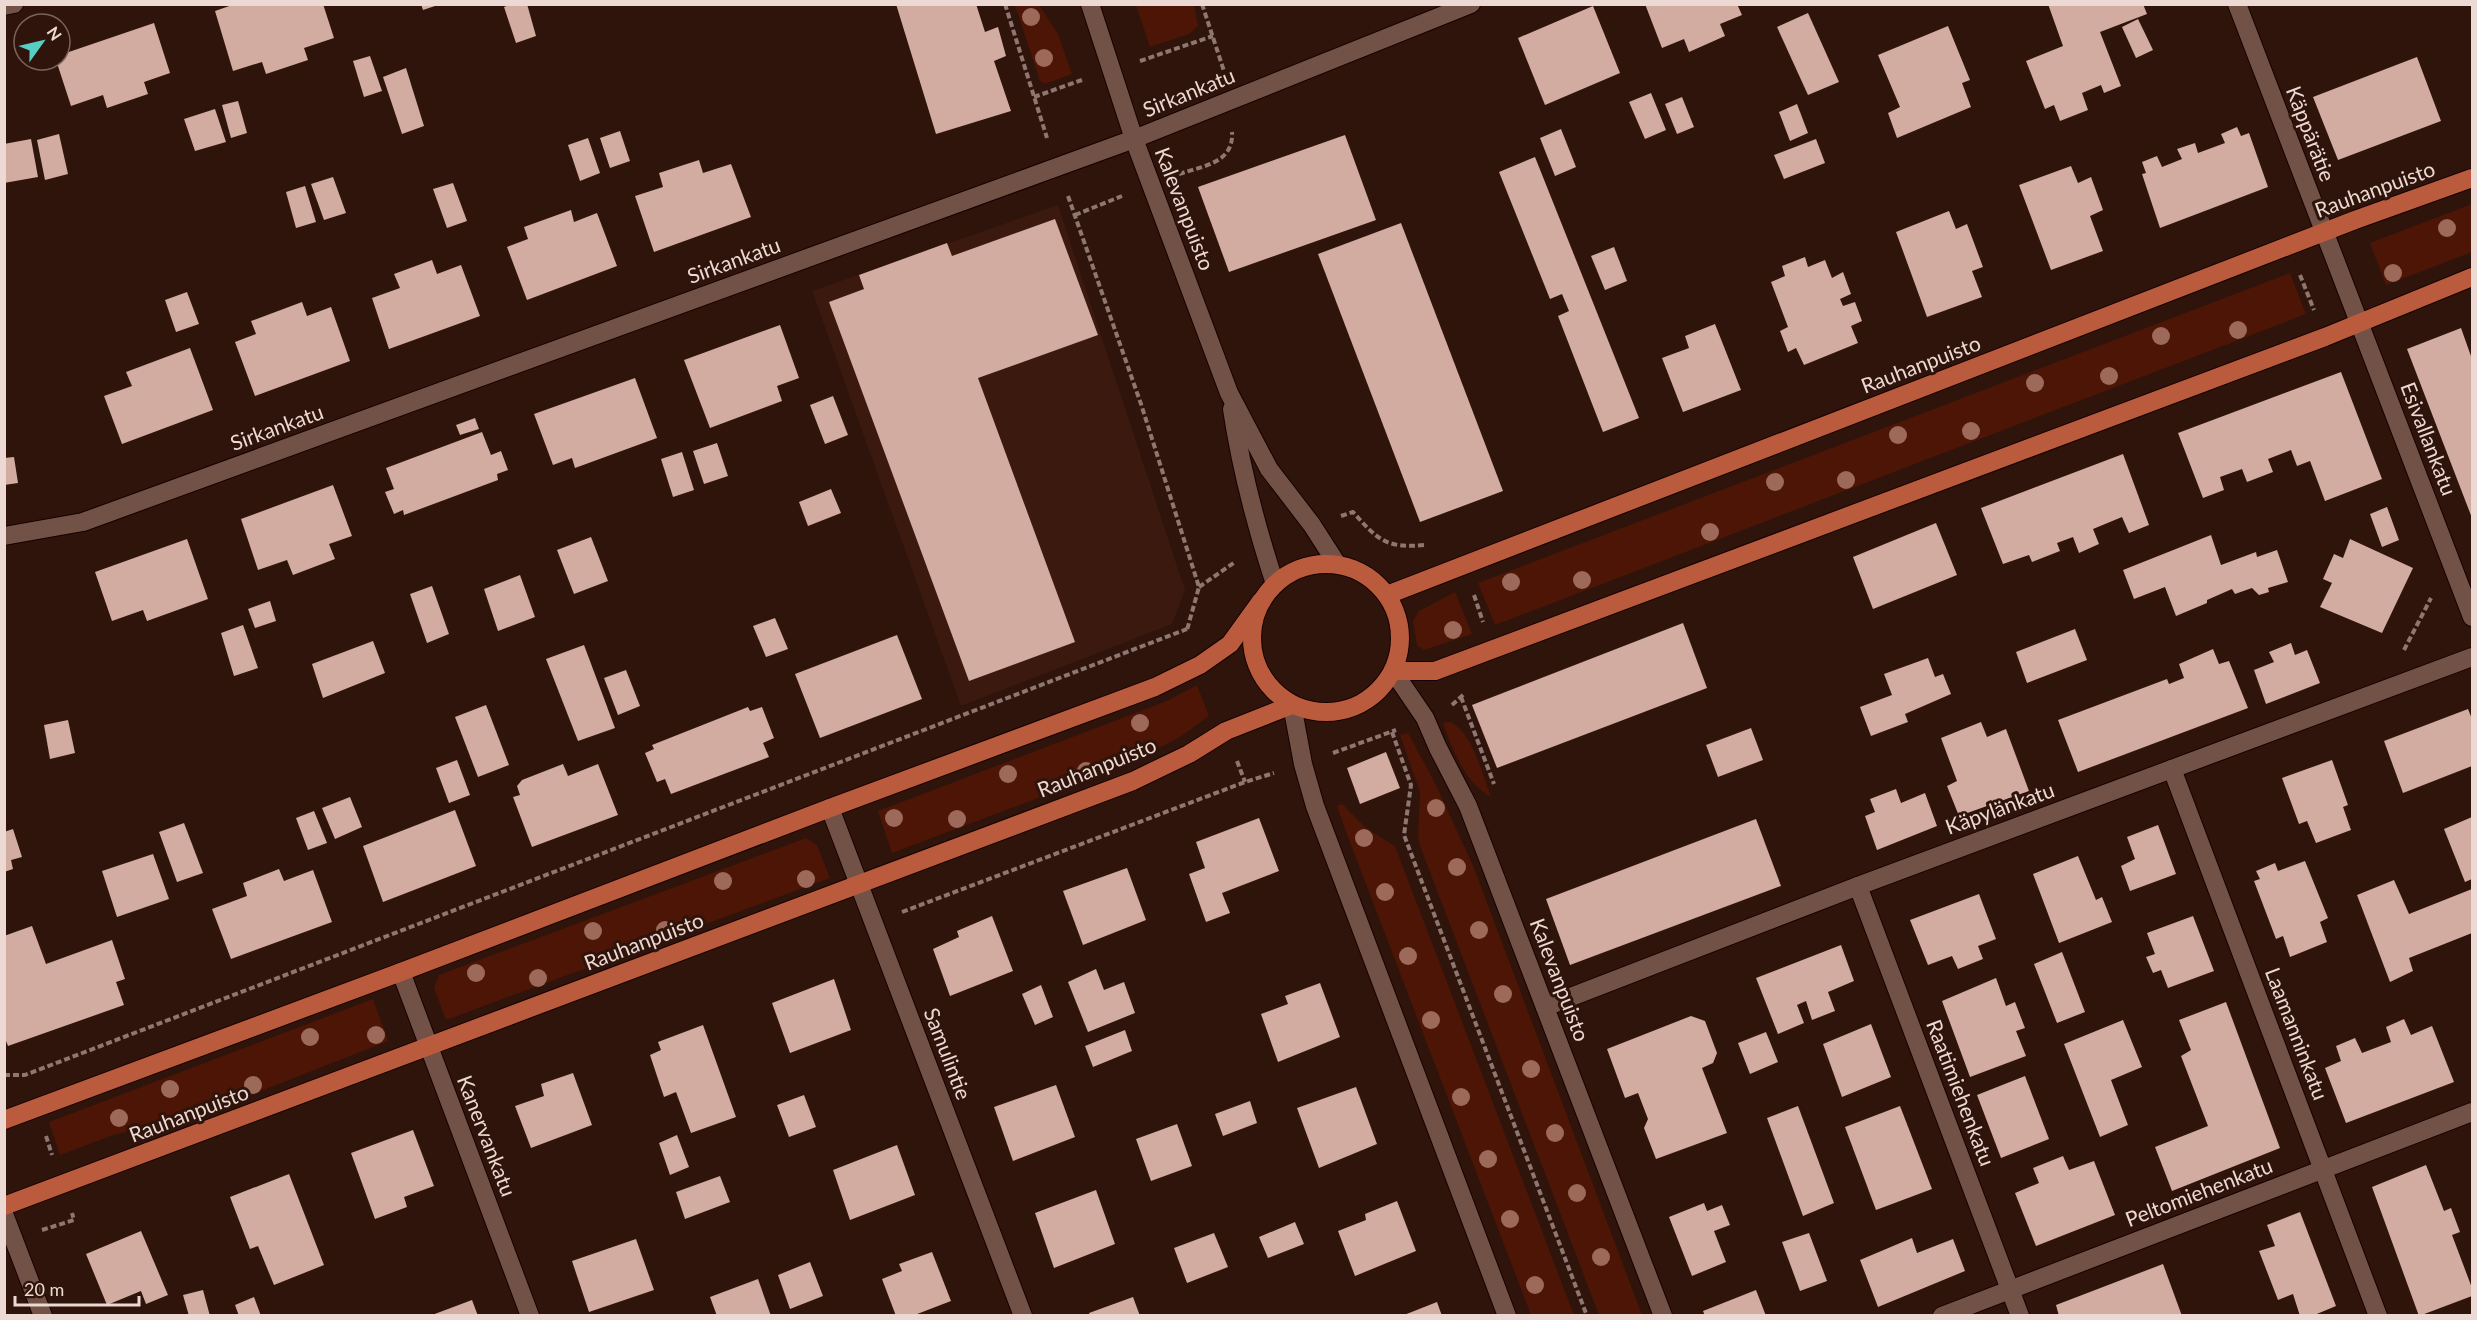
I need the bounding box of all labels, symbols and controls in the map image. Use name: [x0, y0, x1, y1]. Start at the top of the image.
north arrow: [12, 12, 72, 72]
text: N: [44, 23, 66, 44]
street label: Sirkankatu: [1139, 62, 1238, 121]
street label: Käppärätie: [2282, 82, 2341, 185]
street label: Kalevanpuisto: [1150, 143, 1220, 274]
street label: Rauhanpuisto: [2311, 155, 2438, 222]
street label: Sirkankatu: [684, 231, 783, 288]
street label: Rauhanpuisto: [1857, 329, 1984, 398]
street label: Esivallankatu: [2396, 378, 2462, 499]
street label: Sirkankatu: [227, 398, 326, 455]
street label: Rauhanpuisto: [1033, 731, 1160, 802]
street label: Käpylänkatu: [1942, 776, 2057, 839]
street label: Rauhanpuisto: [580, 906, 707, 975]
street label: Kalevanpuisto: [1525, 914, 1595, 1045]
street label: Laamanninkatu: [2261, 964, 2334, 1103]
street label: Samulintie: [919, 1004, 977, 1103]
street label: Raatimiehenkatu: [1922, 1016, 2001, 1169]
street label: Kanervankatu: [453, 1071, 522, 1200]
street label: Rauhanpuisto: [125, 1078, 252, 1147]
street label: Peltomiehenkatu: [2121, 1152, 2276, 1231]
scale bar: [15, 1269, 140, 1307]
text: 20 m: [24, 1278, 64, 1300]

